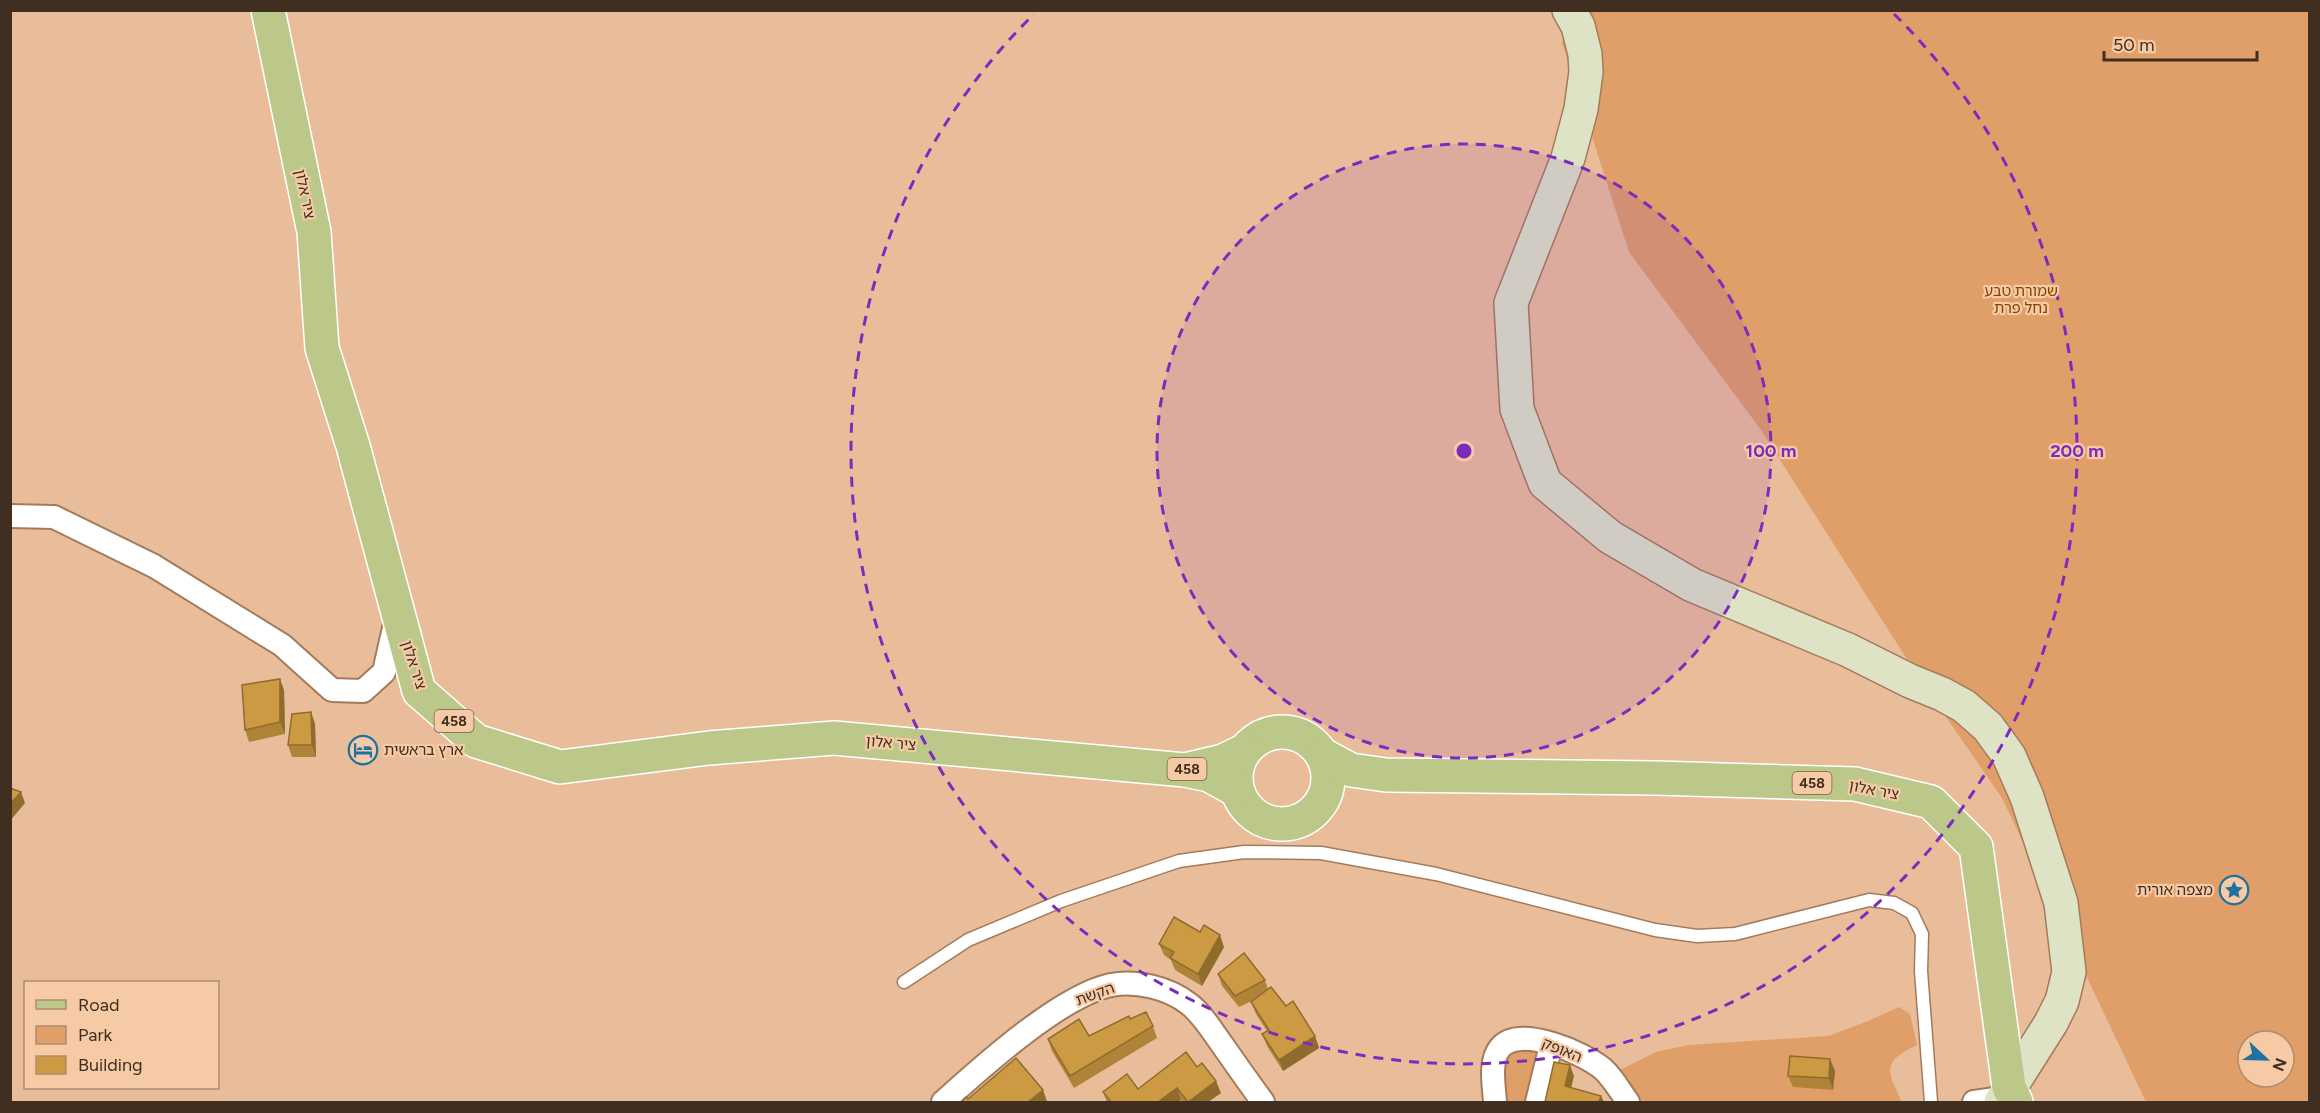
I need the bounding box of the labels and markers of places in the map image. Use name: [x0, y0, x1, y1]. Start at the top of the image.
centre of rings: [1454, 441, 1474, 461]
hotel icon: ארץ בראשית: [347, 734, 379, 766]
place label: ארץ בראשית: [384, 741, 464, 759]
place icon: מצפה אורית: [2218, 874, 2250, 906]
place label: מצפה אורית: [2137, 881, 2213, 899]

